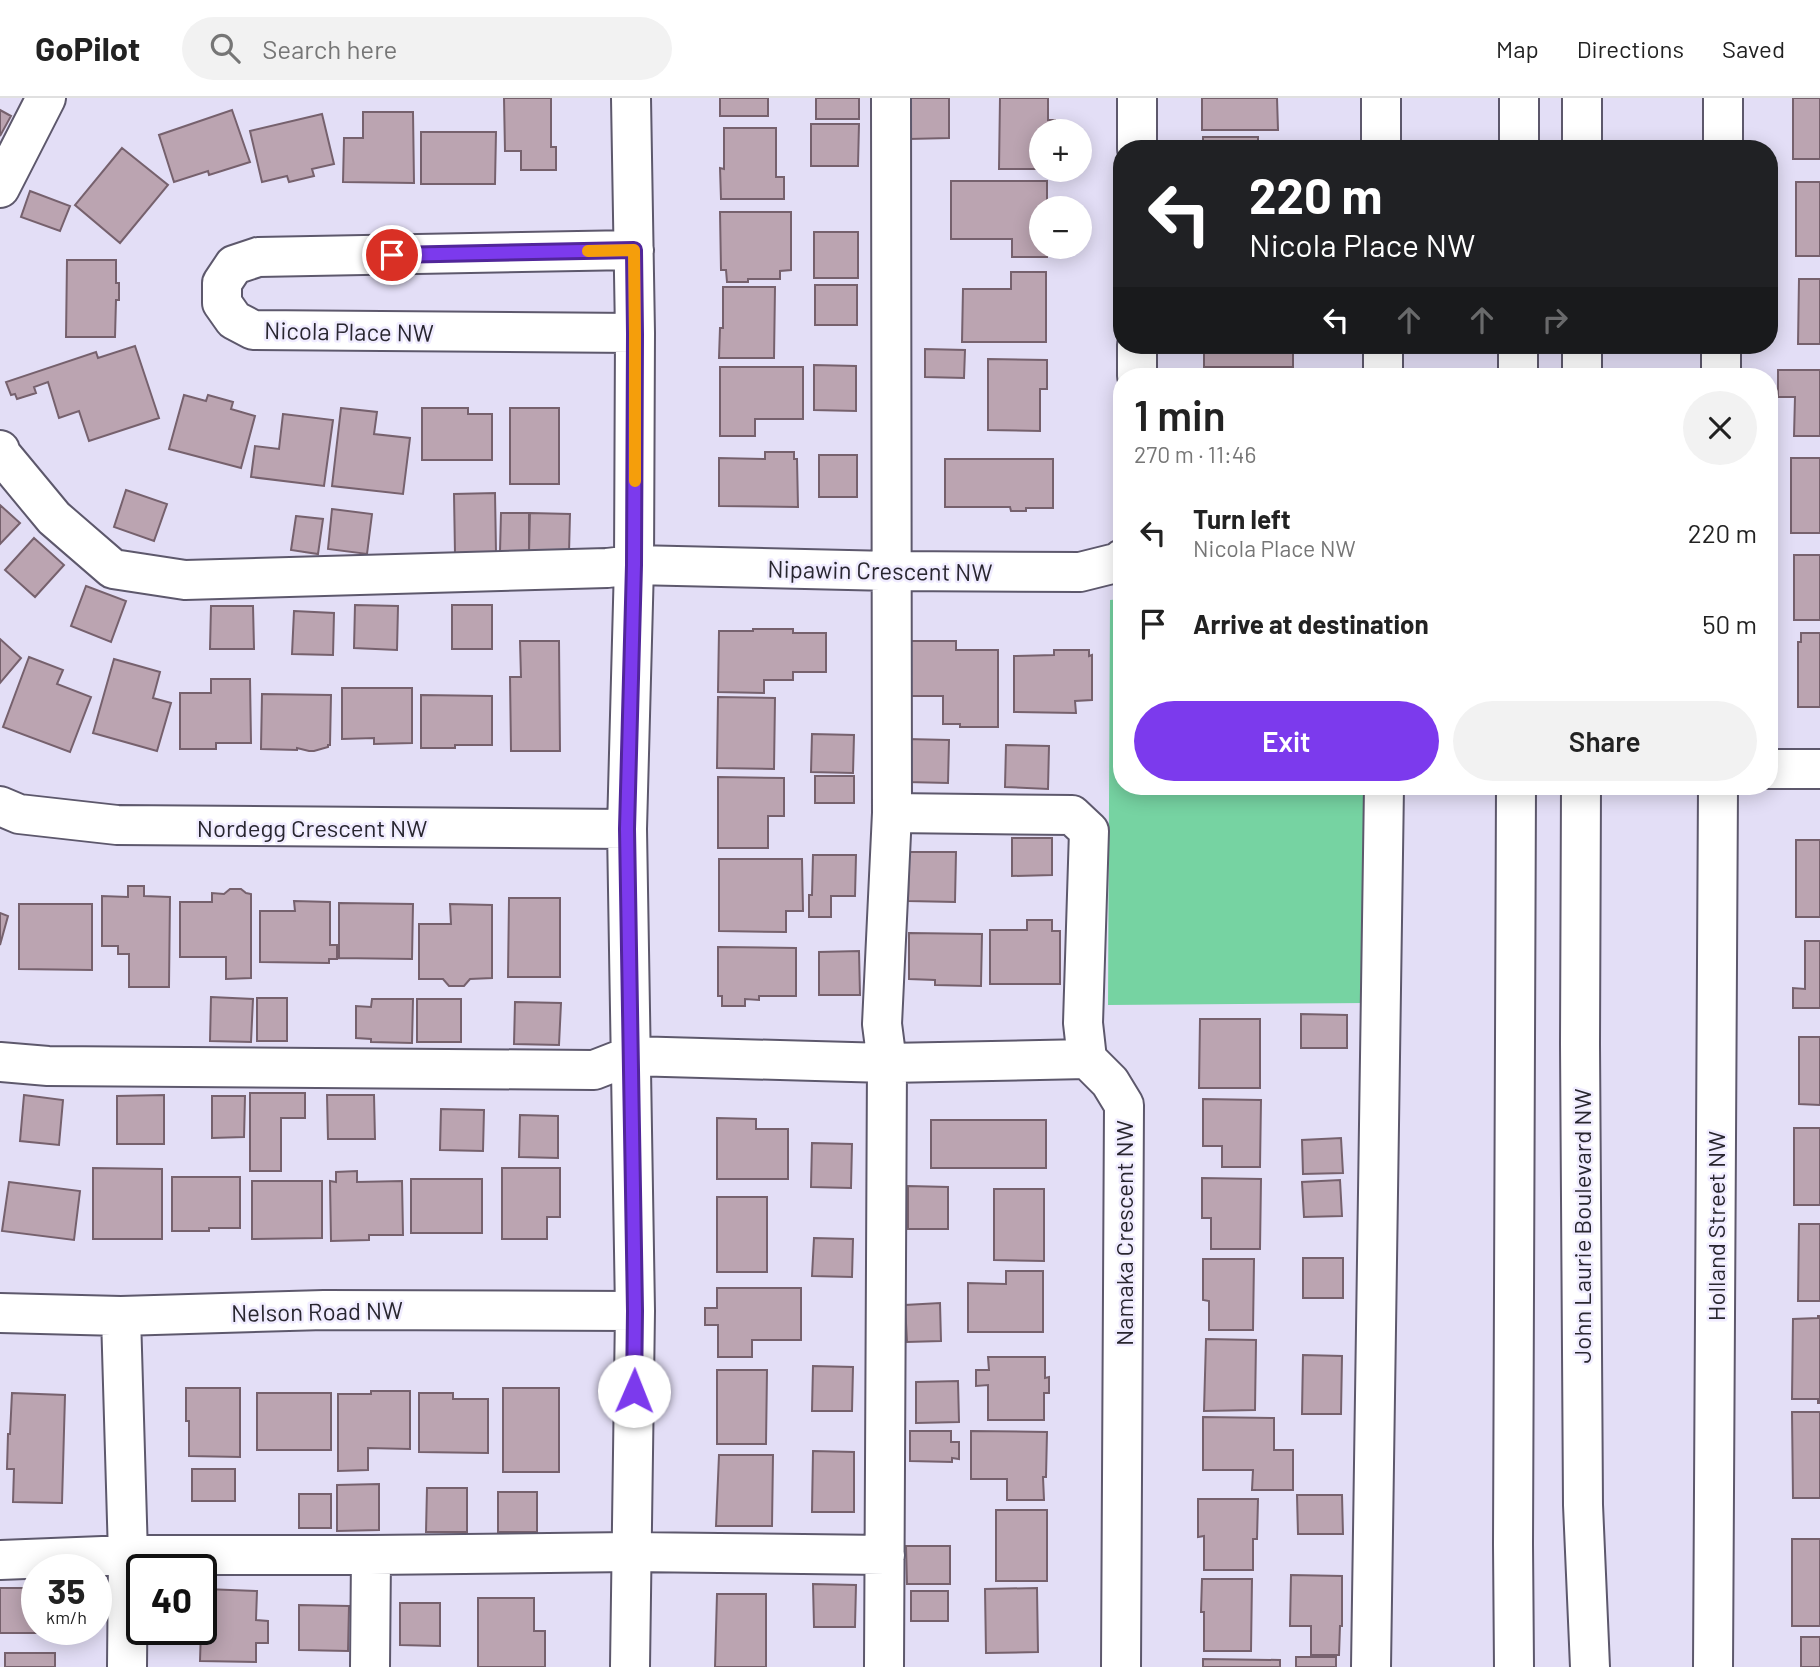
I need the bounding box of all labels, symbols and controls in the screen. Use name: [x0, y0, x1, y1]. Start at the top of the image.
search box: [182, 17, 672, 80]
text: GoPilot: [35, 28, 140, 68]
icon: search: [206, 29, 244, 67]
text: Search here: [262, 33, 397, 64]
text: Map: [1496, 34, 1539, 63]
text: Directions: [1577, 34, 1684, 63]
text: Saved: [1722, 34, 1785, 63]
map controls: [1029, 119, 1092, 259]
button: +: [1029, 119, 1092, 182]
text: 220 m: [1249, 165, 1383, 224]
icon: left: [1134, 168, 1225, 259]
button: −: [1029, 196, 1092, 259]
pin: [362, 225, 422, 285]
text: Nicola Place NW: [1249, 225, 1475, 263]
icon: arrive: [373, 236, 411, 274]
icon: left: [1317, 301, 1355, 339]
icon: ahead: [1390, 301, 1428, 339]
icon: ahead: [1463, 301, 1501, 339]
icon: right: [1536, 301, 1574, 339]
street label: Nicola Place NW: [264, 315, 434, 347]
text: 1 min: [1134, 389, 1226, 439]
button: close: [1683, 391, 1757, 465]
text: 270 m · 11:46: [1134, 440, 1256, 468]
text: Turn left: [1193, 503, 1291, 534]
icon: left: [1134, 514, 1172, 552]
text: 220 m: [1688, 517, 1757, 548]
text: Nicola Place NW: [1193, 534, 1356, 562]
street label: Nipawin Crescent NW: [767, 554, 993, 586]
icon: arrive: [1134, 605, 1172, 643]
text: Arrive at destination: [1193, 608, 1429, 639]
text: 50 m: [1702, 608, 1757, 639]
button: Exit: [1134, 701, 1439, 781]
button: Share: [1453, 701, 1757, 781]
street label: Nordegg Crescent NW: [197, 813, 427, 842]
street label: John Laurie Boulevard NW: [1567, 1088, 1596, 1364]
street label: Namaka Crescent NW: [1109, 1120, 1138, 1346]
street label: Holland Street NW: [1701, 1131, 1730, 1321]
street label: Nelson Road NW: [231, 1295, 403, 1327]
position arrow: [597, 1354, 671, 1428]
speed limit sign: 40: [126, 1554, 217, 1645]
text: 35: [48, 1569, 85, 1611]
text: km/h: [46, 1606, 87, 1628]

